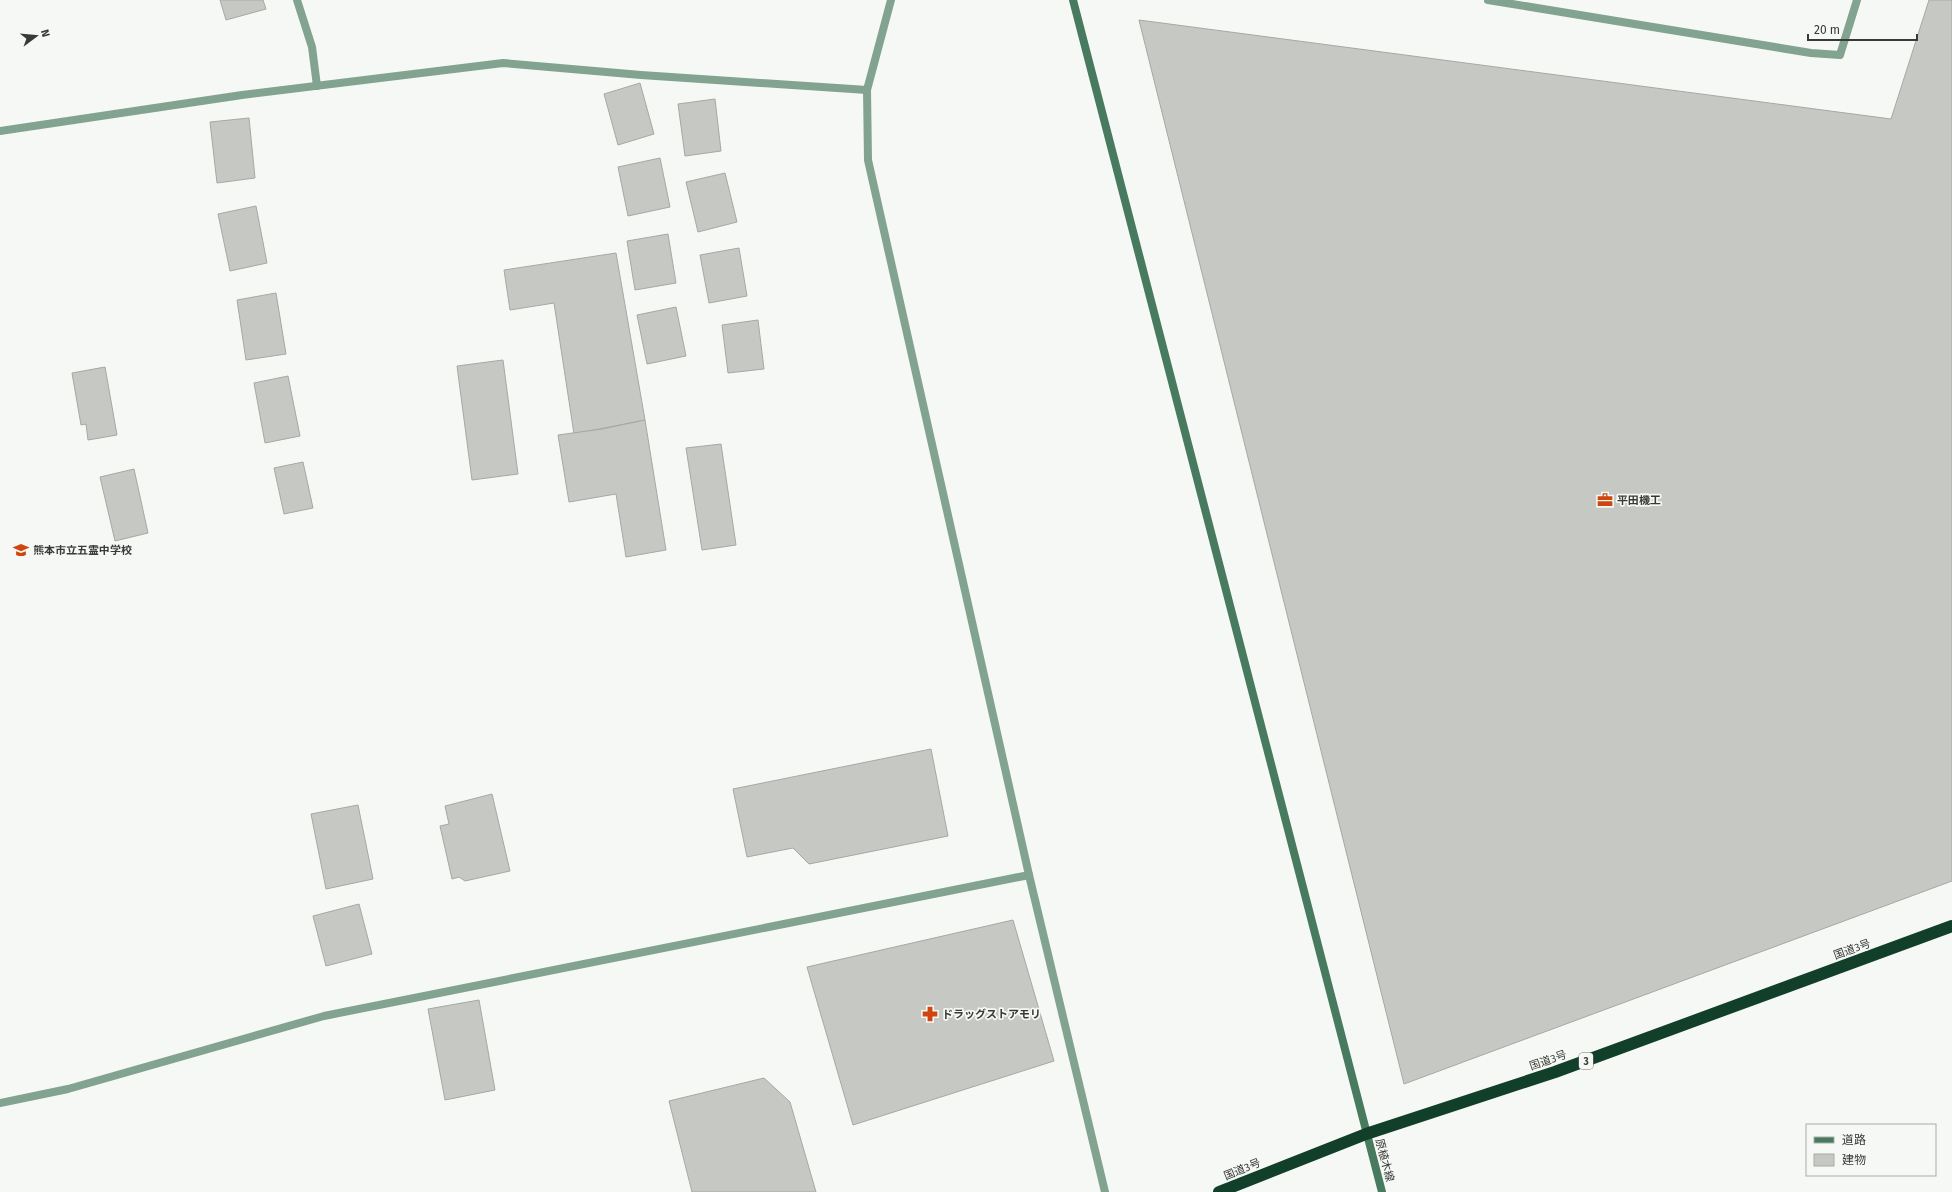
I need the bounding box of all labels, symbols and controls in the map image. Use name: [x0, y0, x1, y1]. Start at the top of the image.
north arrow: [16, 16, 56, 56]
scale bar: [1808, 16, 1917, 42]
text: 20 m: [1814, 23, 1840, 37]
text: N: [38, 28, 52, 39]
office icon: 平田機工: [1596, 491, 1614, 509]
place label: 平田機工: [1617, 494, 1661, 507]
school or university icon: 熊本市立五霊中学校: [12, 541, 30, 559]
place label: 熊本市立五霊中学校: [33, 544, 132, 557]
street label: 国道3号: [1832, 937, 1872, 962]
pharmacy icon: ドラッグストアモリ: [921, 1005, 939, 1023]
place label: ドラッグストアモリ: [942, 1008, 1041, 1021]
street label: 国道3号: [1528, 1048, 1568, 1073]
road number: 3: [1579, 1053, 1593, 1069]
legend: [1806, 1124, 1936, 1176]
text: 道路: [1842, 1133, 1866, 1147]
street label: 原植木線: [1373, 1137, 1396, 1183]
text: 建物: [1842, 1153, 1866, 1167]
street label: 国道3号: [1222, 1156, 1262, 1183]

